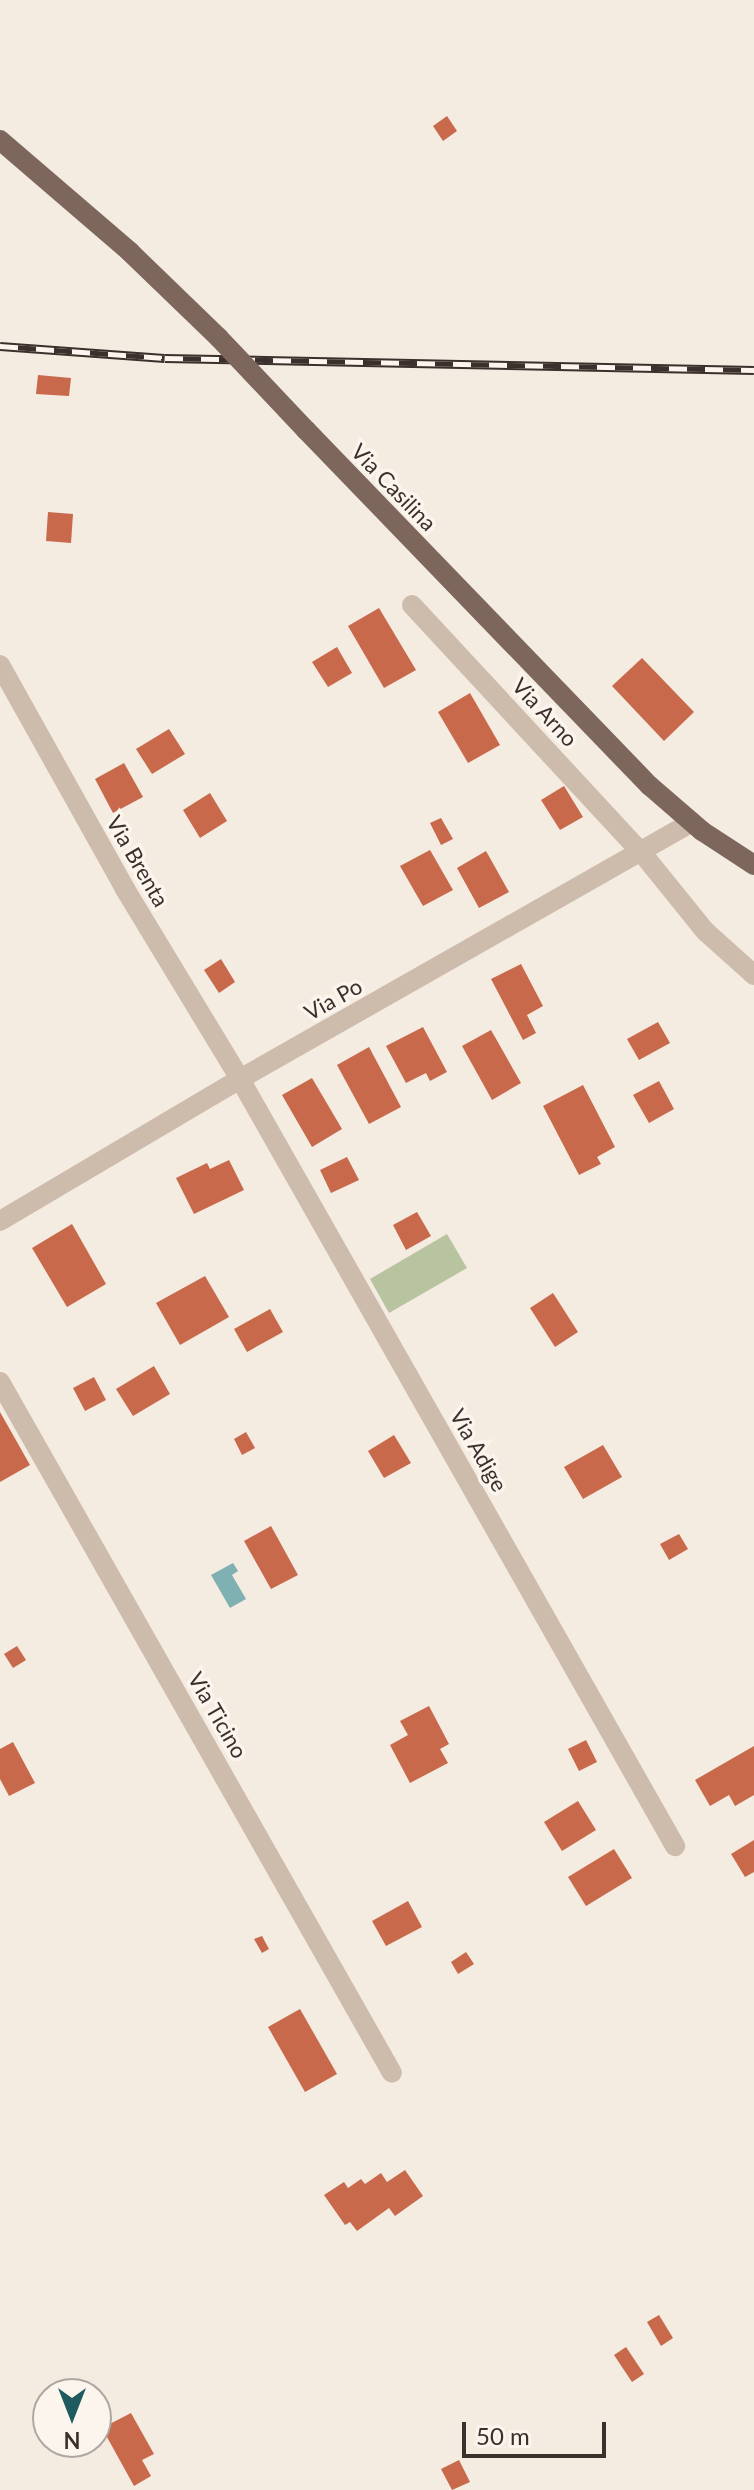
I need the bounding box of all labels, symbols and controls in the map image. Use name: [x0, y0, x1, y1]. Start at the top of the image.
street label: Via Casilina: [346, 438, 442, 536]
street label: Via Arno: [507, 672, 583, 752]
street label: Via Brenta: [101, 811, 175, 911]
street label: Via Po: [300, 972, 366, 1026]
street label: Via Adige: [445, 1404, 513, 1496]
street label: Via Ticino: [183, 1667, 253, 1763]
north arrow: [32, 2378, 112, 2458]
scale bar: [466, 2406, 610, 2456]
text: 50 m: [476, 2421, 530, 2450]
text: N: [64, 2427, 80, 2454]

